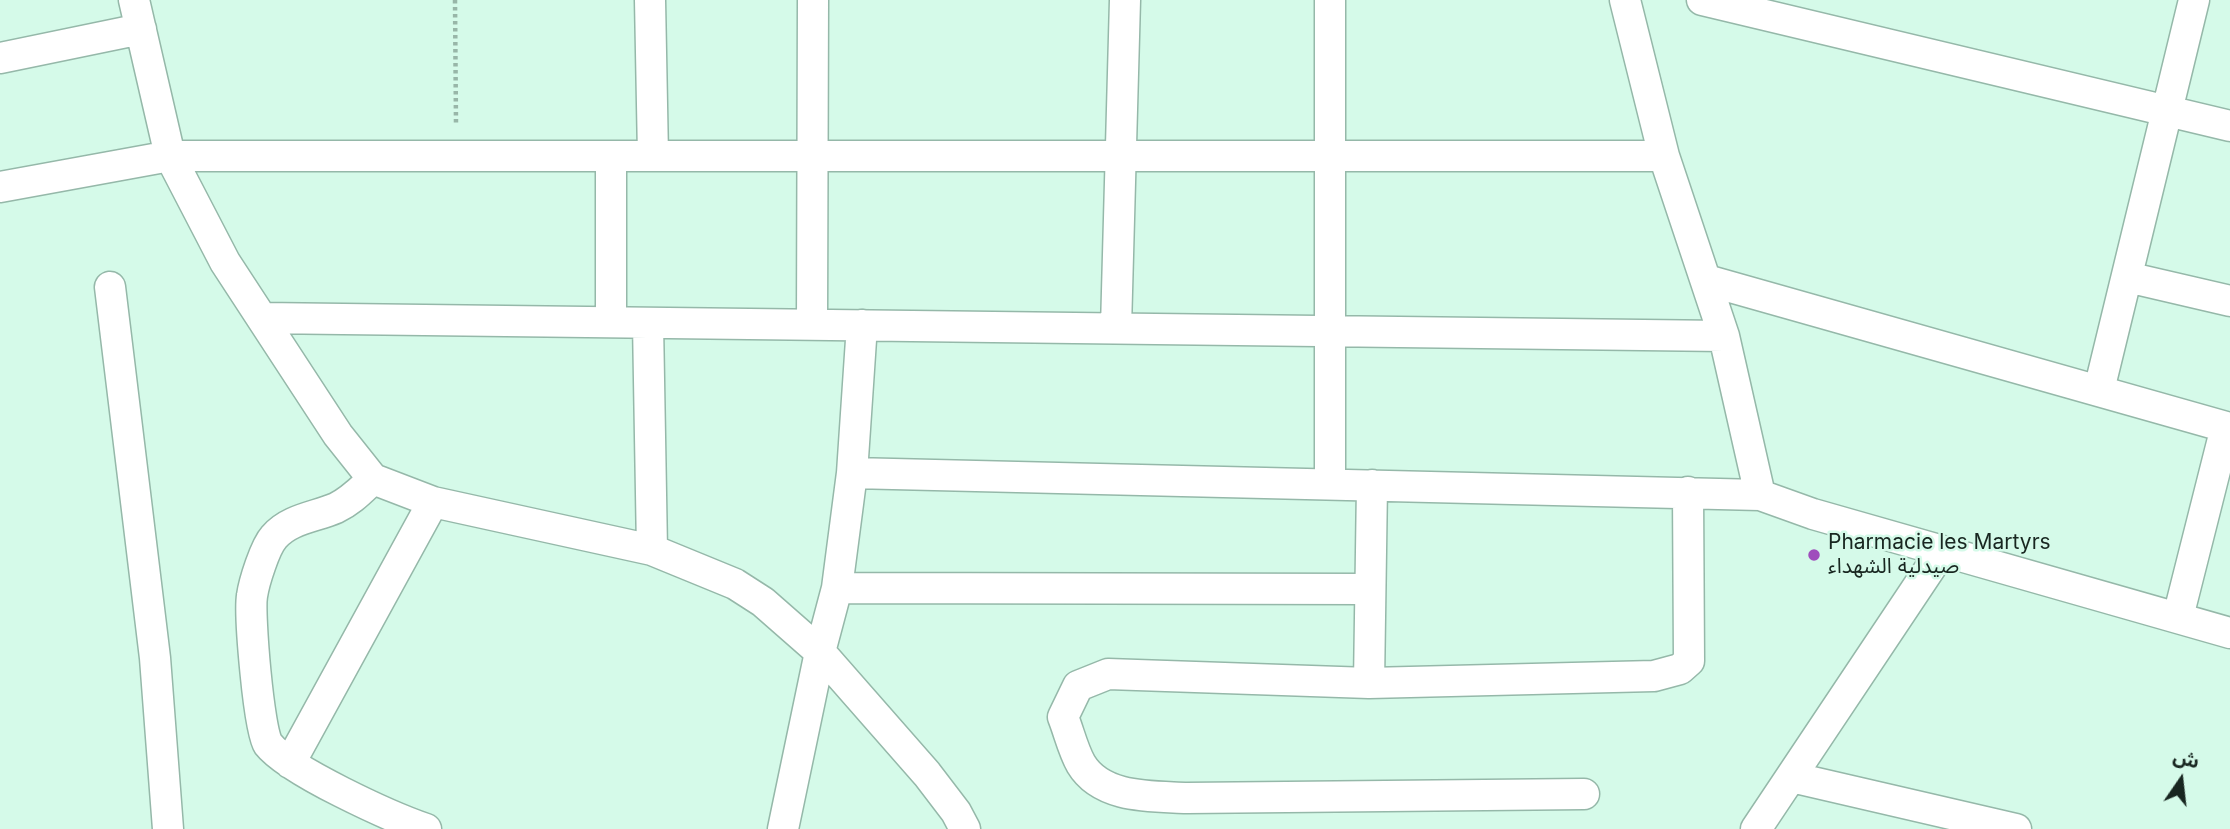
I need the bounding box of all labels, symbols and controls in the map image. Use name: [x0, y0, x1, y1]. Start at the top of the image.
place label: Pharmacie les Martyrs صيدلية الشهداء: [1828, 530, 2051, 580]
marker: Pharmacie les Martyrs صيدلية الشهداء: [1806, 547, 1822, 563]
north arrow: [2146, 745, 2216, 815]
text: ش: [2171, 745, 2202, 773]

